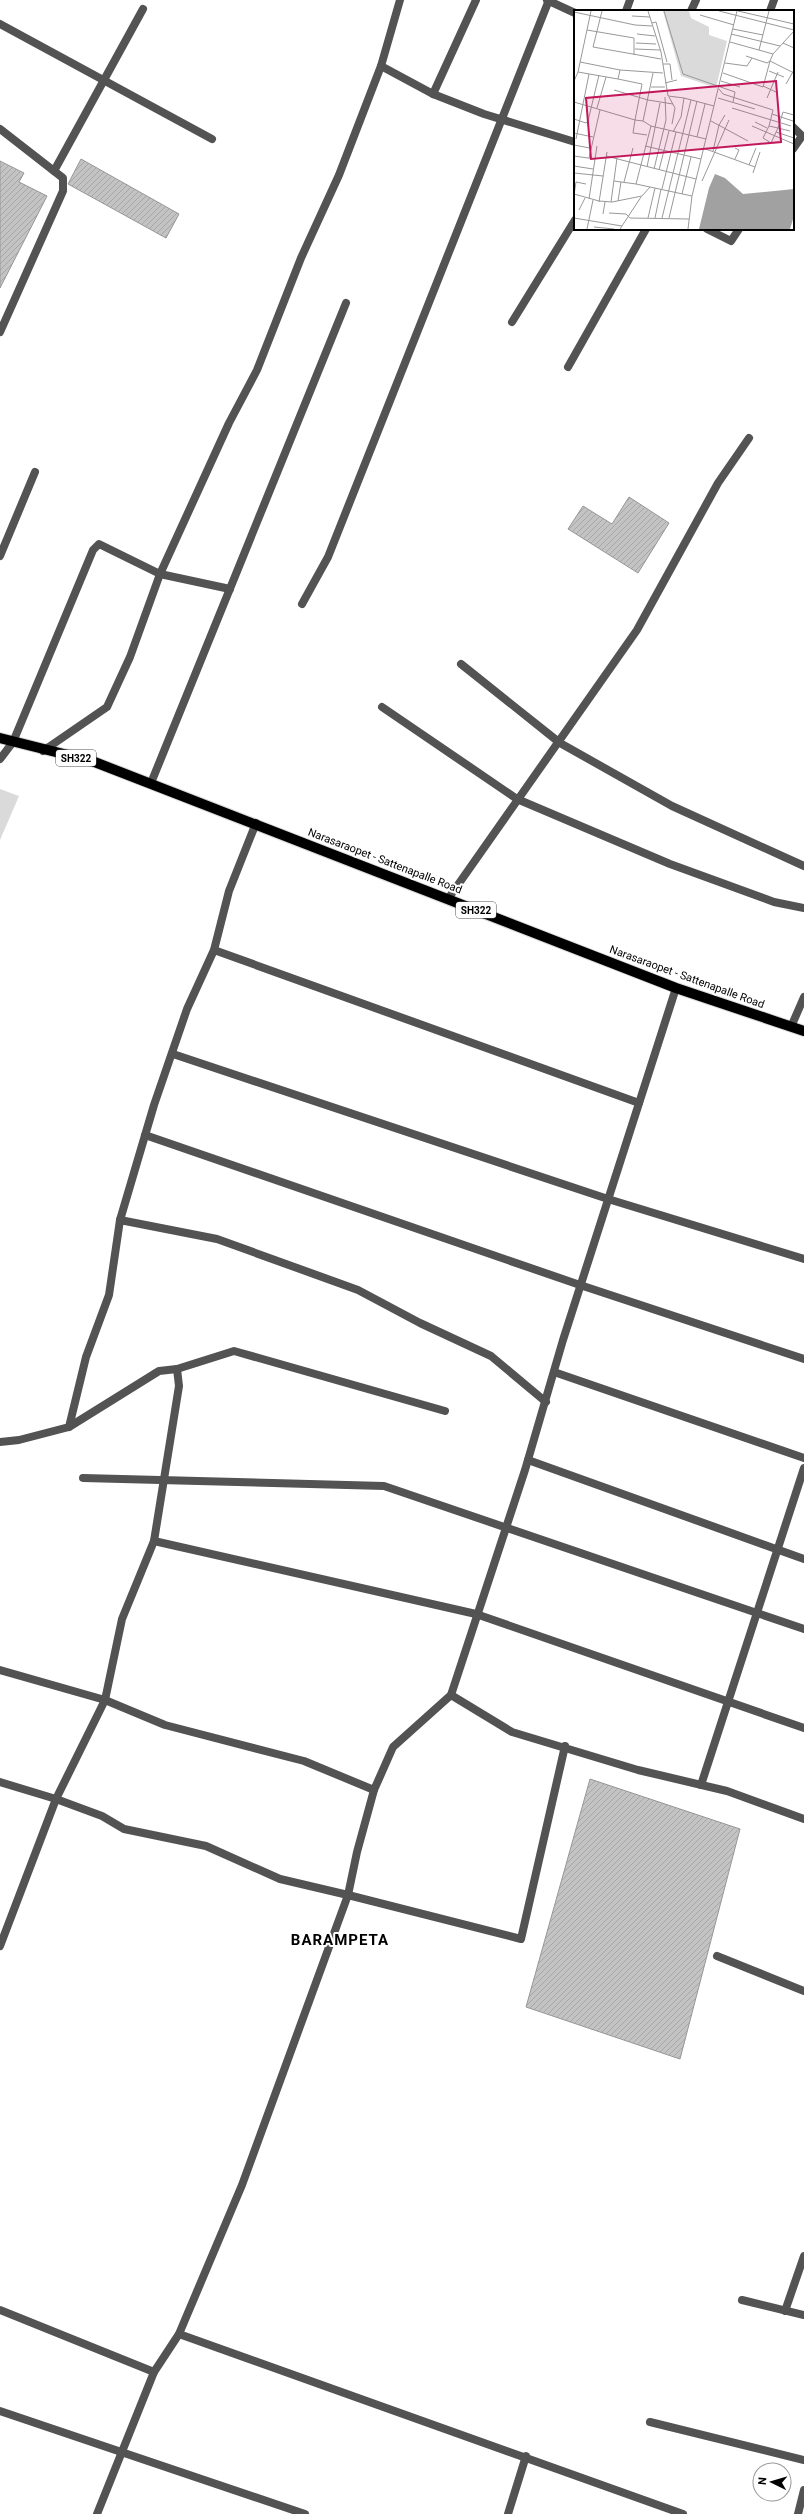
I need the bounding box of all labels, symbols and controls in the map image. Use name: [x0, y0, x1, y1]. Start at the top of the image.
inset map: [574, 10, 794, 230]
road number: SH322: [56, 750, 96, 766]
street label: Narasaraopet - Sattenapalle Road: [306, 826, 464, 896]
road number: SH322: [456, 902, 496, 918]
street label: Narasaraopet - Sattenapalle Road: [608, 943, 766, 1011]
district label: BARAMPETA: [291, 1931, 389, 1949]
north arrow: [752, 2462, 792, 2502]
text: N: [756, 2477, 769, 2486]

